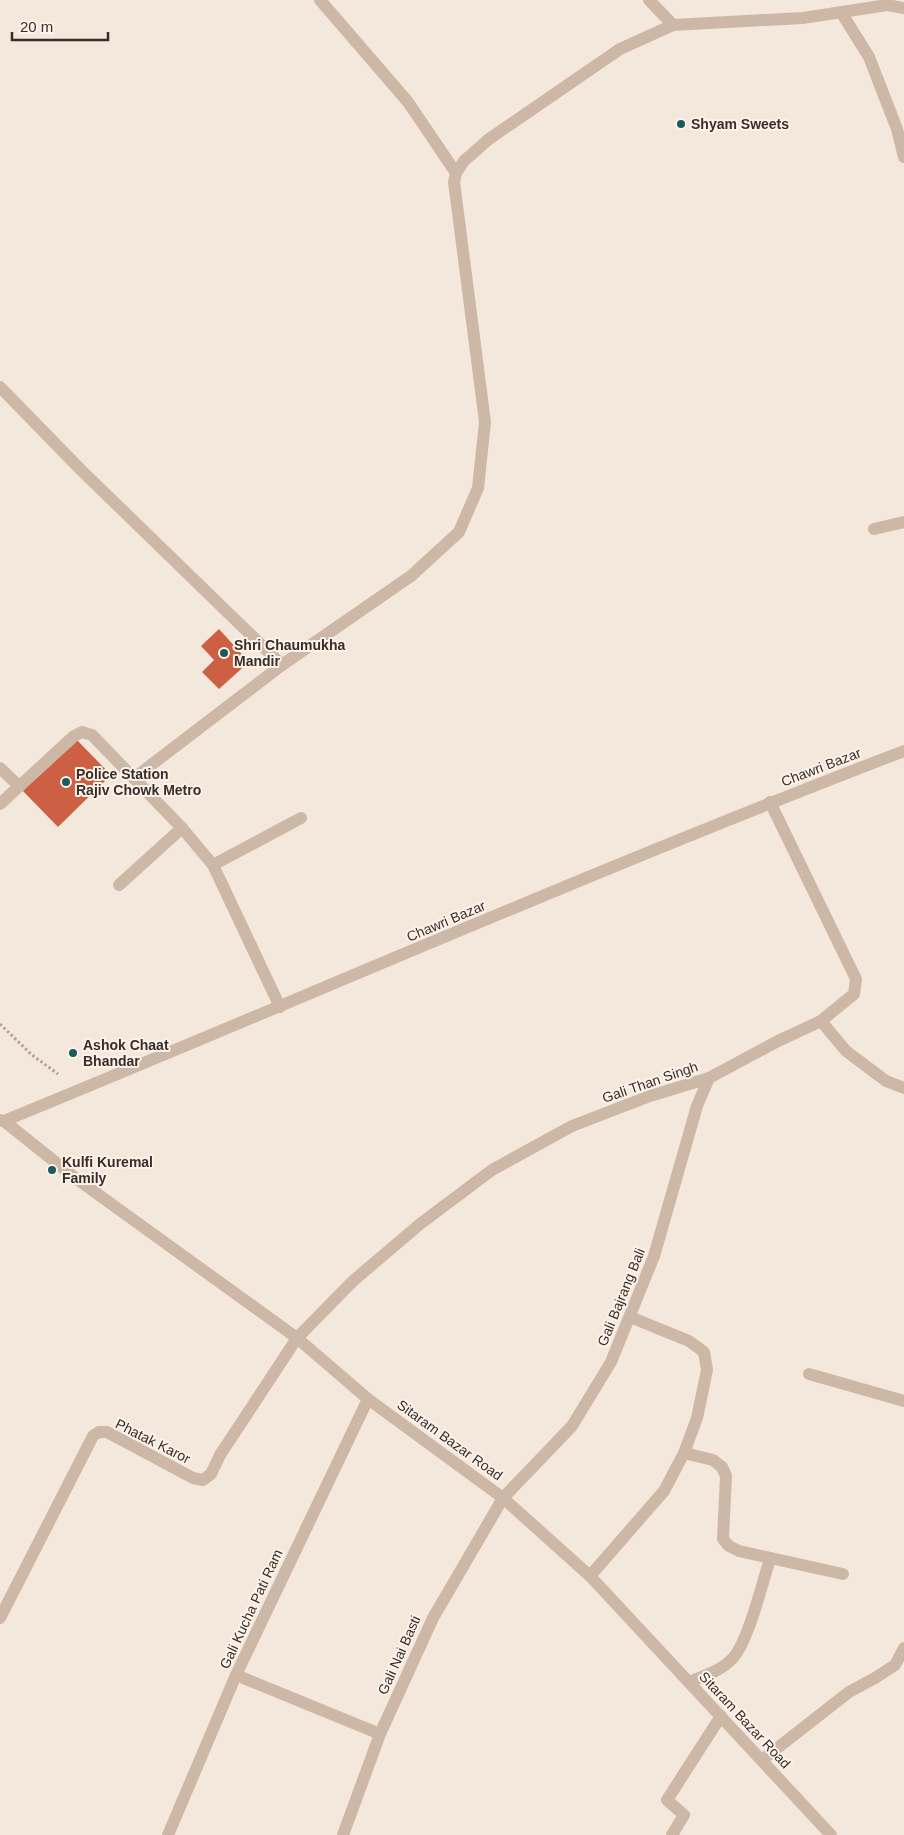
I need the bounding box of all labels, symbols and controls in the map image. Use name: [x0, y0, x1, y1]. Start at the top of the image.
scale bar: [12, 10, 109, 42]
text: 20 m: [20, 18, 53, 35]
place label: Shyam Sweets: [691, 116, 789, 132]
marker: Shyam Sweets: [675, 118, 687, 130]
place label: Shri Chaumukha Mandir: [234, 637, 345, 669]
marker: Shri Chaumukha Mandir: [218, 647, 230, 659]
street label: Chawri Bazar: [779, 744, 863, 790]
place label: Police Station Rajiv Chowk Metro: [76, 766, 201, 798]
marker: Police Station Rajiv Chowk Metro: [60, 776, 72, 788]
street label: Chawri Bazar: [404, 897, 488, 945]
place label: Ashok Chaat Bhandar: [83, 1037, 169, 1069]
marker: Ashok Chaat Bhandar: [67, 1047, 79, 1059]
street label: Gali Than Singh: [600, 1058, 700, 1106]
place label: Kulfi Kuremal Family: [62, 1154, 153, 1186]
marker: Kulfi Kuremal Family: [46, 1164, 58, 1176]
street label: Gali Bajrang Bali: [594, 1246, 648, 1348]
street label: Sitaram Bazar Road: [394, 1396, 506, 1484]
street label: Phatak Karor: [113, 1415, 193, 1467]
street label: Gali Kucha Pati Ram: [216, 1547, 286, 1671]
street label: Gali Nai Basti: [374, 1613, 424, 1697]
street label: Sitaram Bazar Road: [696, 1668, 794, 1772]

